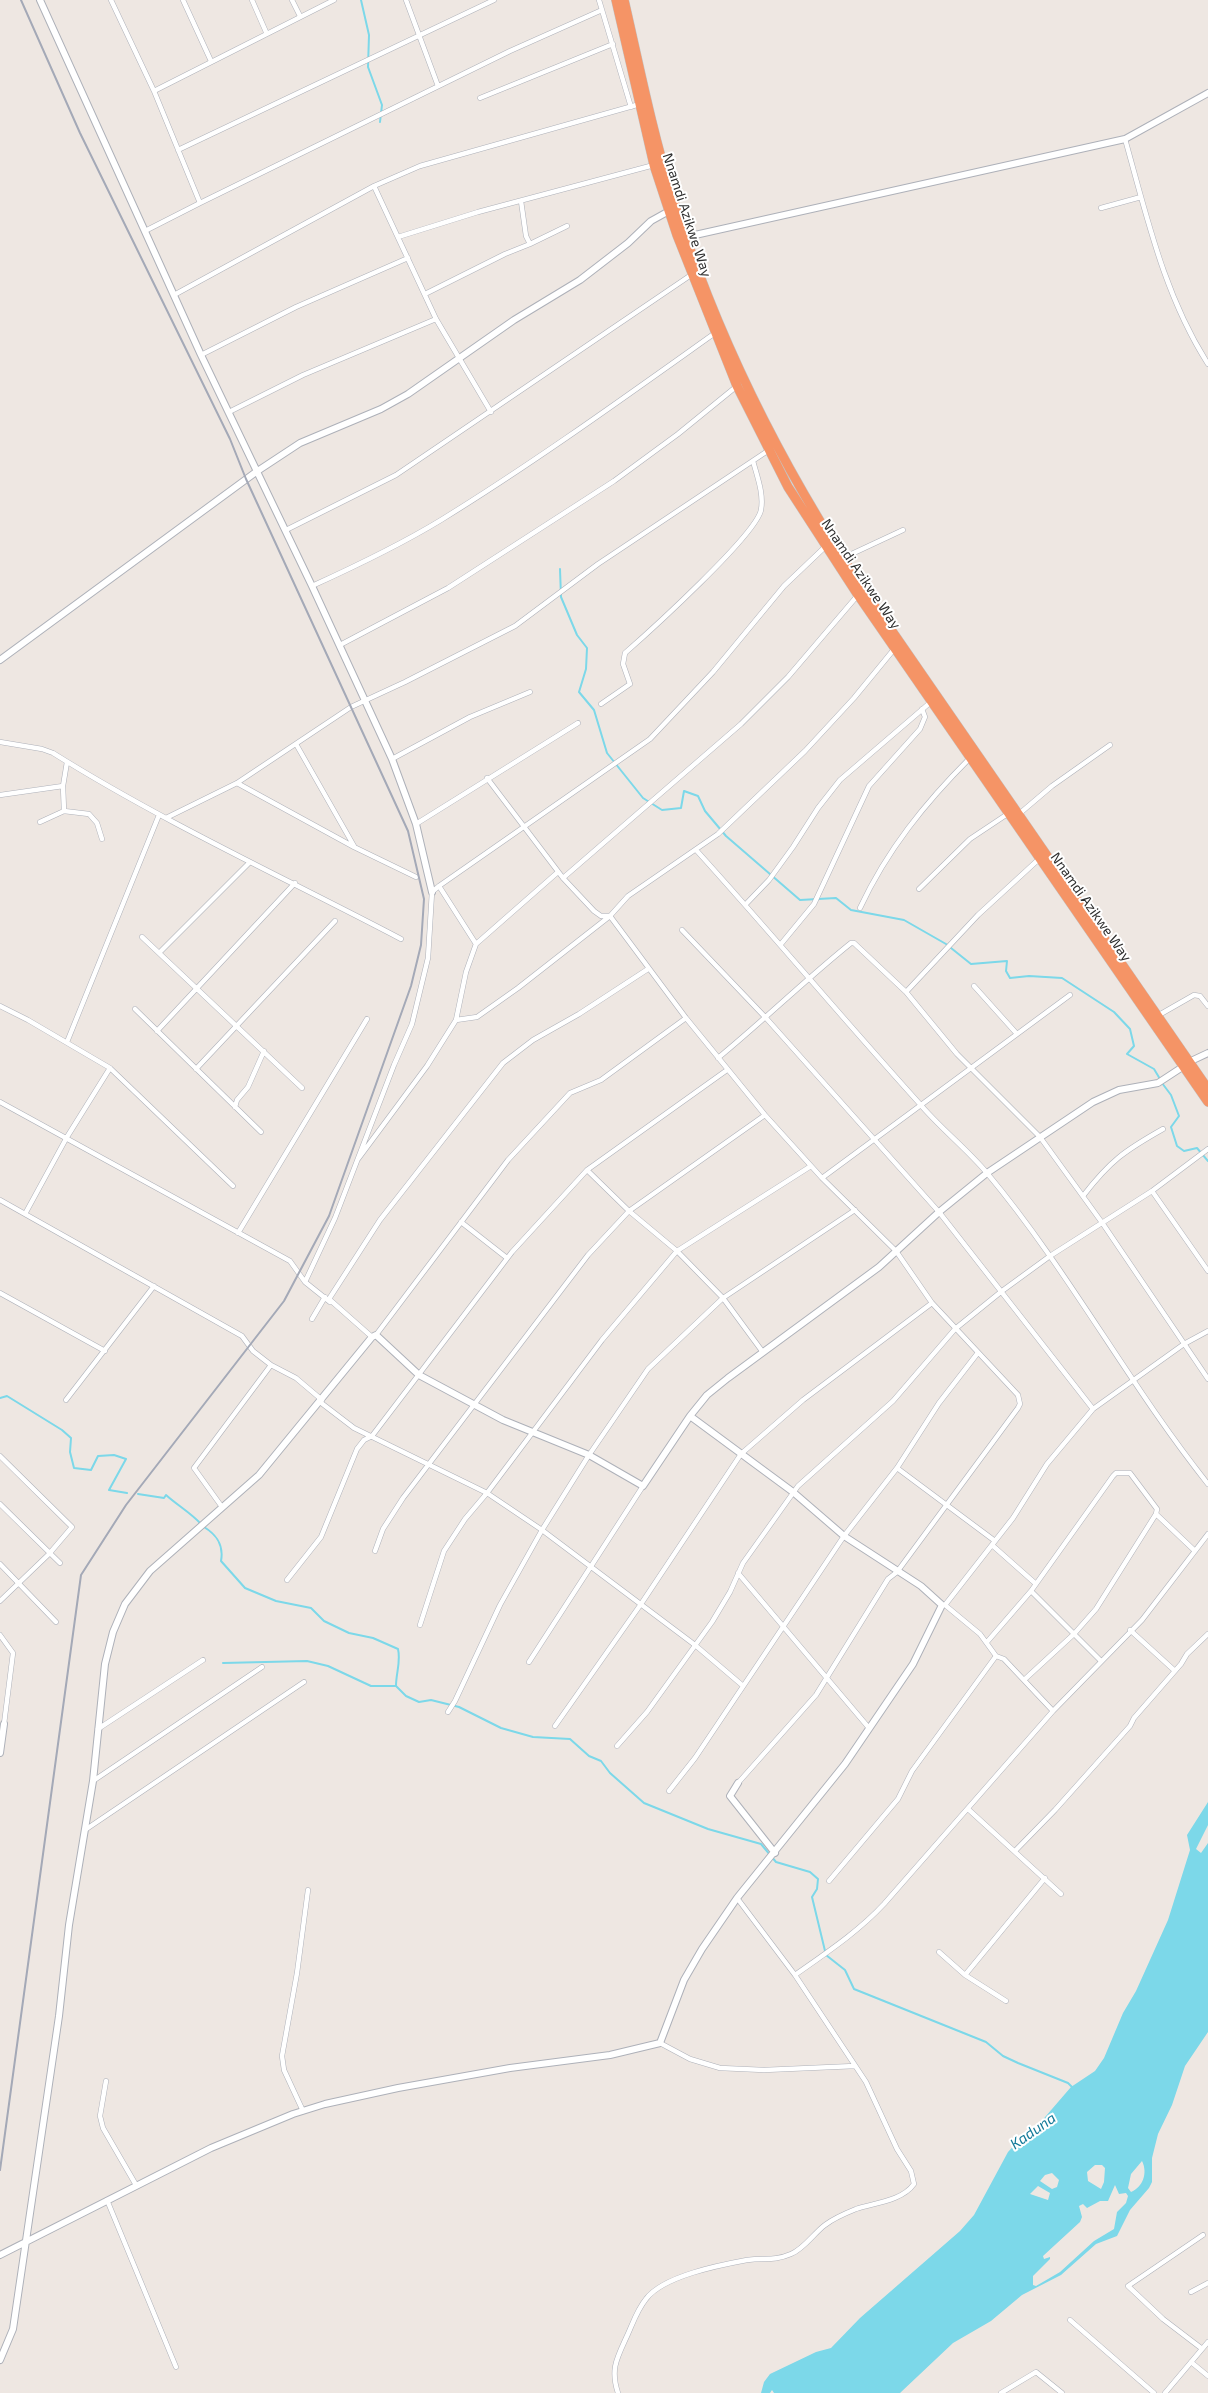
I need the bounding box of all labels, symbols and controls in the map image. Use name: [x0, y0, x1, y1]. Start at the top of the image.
street label: Nnamdi Azikwe Way: [659, 151, 715, 279]
street label: Nnamdi Azikwe Way: [818, 516, 904, 632]
street label: Nnamdi Azikwe Way: [1047, 849, 1135, 965]
water label: Kaduna: [1007, 2109, 1059, 2153]

